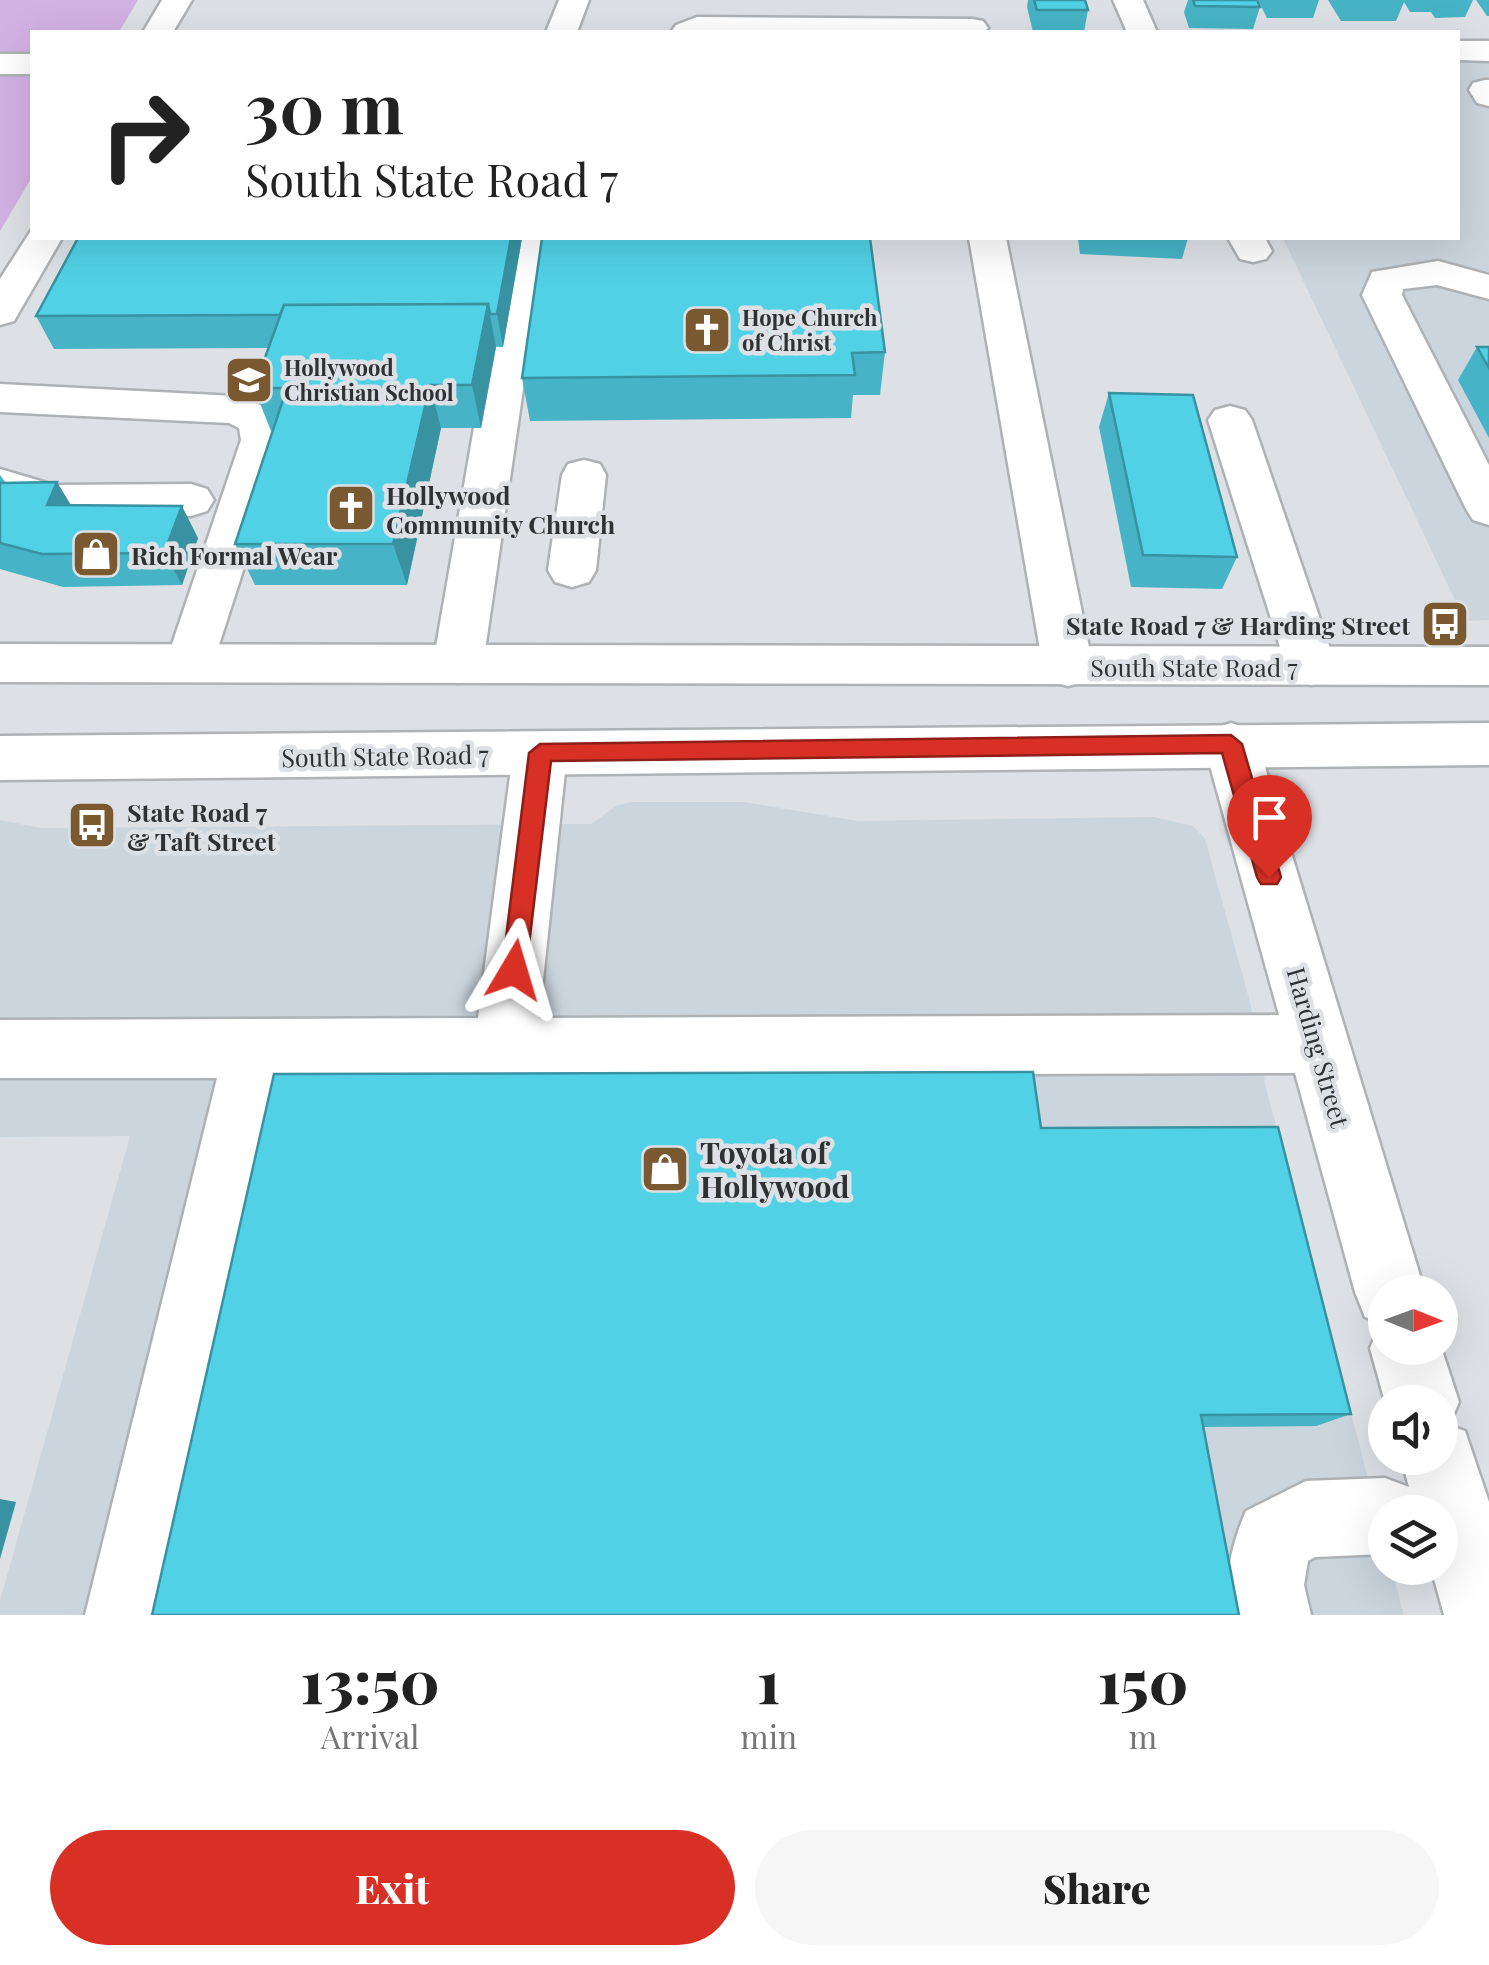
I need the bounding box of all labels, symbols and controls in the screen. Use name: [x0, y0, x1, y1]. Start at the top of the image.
text: 30 m: [245, 58, 404, 152]
icon: right: [80, 70, 210, 200]
text: South State Road 7: [245, 148, 618, 208]
place label: Hope Church of Christ: [742, 302, 878, 357]
church icon: Hope Church of Christ: [681, 304, 733, 356]
place label: Hollywood Christian School: [284, 352, 454, 407]
school or university icon: Hollywood Christian School: [223, 354, 275, 406]
place label: Hollywood Community Church: [386, 478, 615, 540]
church icon: Hollywood Community Church: [325, 482, 377, 534]
shop icon: Rich Formal Wear: [70, 528, 122, 580]
place label: Rich Formal Wear: [131, 538, 338, 571]
bus stop icon: State Road 7 & Harding Street: [1419, 598, 1471, 650]
place label: State Road 7 & Harding Street: [1066, 608, 1410, 641]
street label: South State Road 7: [1090, 650, 1298, 683]
street label: South State Road 7: [281, 737, 489, 773]
pin: [1227, 775, 1312, 878]
icon: arrive: [1242, 790, 1297, 845]
place label: State Road 7 & Taft Street: [127, 795, 276, 857]
bus stop icon: State Road 7 & Taft Street: [66, 799, 118, 851]
position arrow: [462, 918, 566, 1022]
street label: Harding Street: [1280, 963, 1358, 1132]
place label: Toyota of Hollywood: [700, 1132, 850, 1206]
shop icon: Toyota of Hollywood: [639, 1143, 691, 1195]
north arrow: [1368, 1275, 1458, 1365]
map controls: [1368, 1275, 1458, 1585]
button: sound: [1368, 1385, 1458, 1475]
button: layers: [1368, 1495, 1458, 1585]
text: 13:50: [301, 1639, 440, 1719]
text: 1: [757, 1639, 780, 1719]
text: 150: [1098, 1639, 1188, 1719]
text: Arrival: [321, 1714, 419, 1757]
text: min: [740, 1714, 797, 1757]
text: m: [1129, 1714, 1157, 1757]
button: Exit: [50, 1830, 735, 1945]
button: Share: [755, 1830, 1439, 1945]

